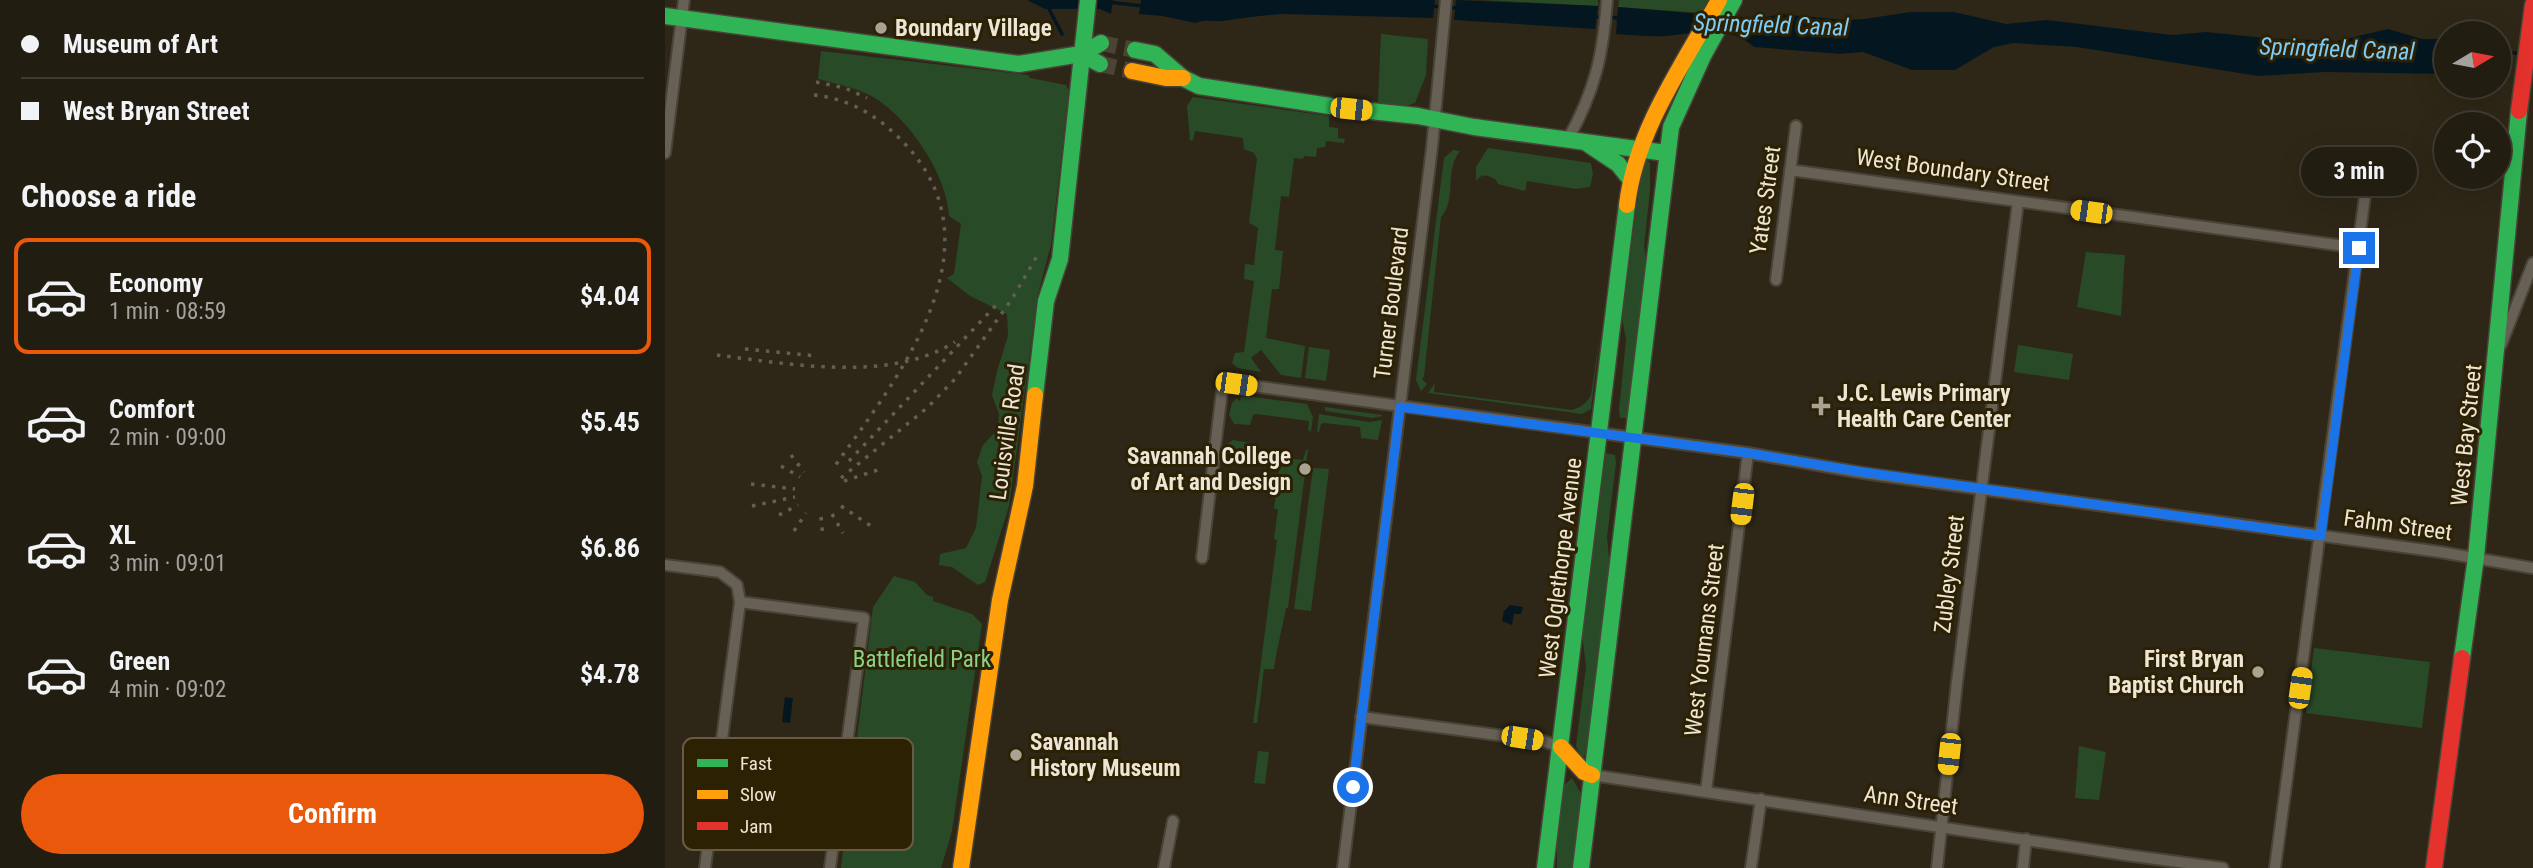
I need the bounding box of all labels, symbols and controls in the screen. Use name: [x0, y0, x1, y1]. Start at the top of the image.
water label: Springfield Canal: [1693, 8, 1850, 42]
place label: Boundary Village: [895, 15, 1052, 42]
marker: Boundary Village: [873, 20, 889, 36]
north arrow: [2434, 21, 2511, 98]
map controls: [2434, 21, 2511, 189]
text: Museum of Art: [63, 29, 218, 59]
water label: Springfield Canal: [2259, 32, 2416, 66]
text: West Bryan Street: [63, 96, 249, 126]
car: [1330, 96, 1373, 122]
button: locate: [2434, 112, 2511, 189]
street label: Yates Street: [1745, 144, 1786, 256]
street label: West Boundary Street: [1854, 144, 2051, 197]
callout: 3 min: [2301, 146, 2417, 196]
text: 3 min: [2333, 158, 2385, 185]
text: Choose a ride: [21, 177, 196, 215]
car: [2069, 199, 2114, 225]
street label: Turner Boulevard: [1369, 225, 1414, 381]
route end: [2343, 232, 2375, 264]
icon: car: [25, 265, 88, 328]
text: Economy: [109, 268, 203, 298]
text: $4.04: [580, 281, 640, 311]
text: 1 min · 08:59: [109, 298, 226, 325]
street label: Louisville Road: [985, 362, 1030, 502]
street label: West Bay Street: [2446, 363, 2487, 507]
car: [1214, 371, 1259, 397]
place label: J.C. Lewis Primary Health Care Center: [1837, 380, 2012, 433]
icon: car: [25, 391, 88, 454]
text: Comfort: [109, 394, 195, 424]
marker: J.C. Lewis Primary Health Care Center: [1811, 396, 1831, 416]
text: $5.45: [580, 407, 640, 437]
text: 2 min · 09:00: [109, 424, 226, 451]
place label: Savannah College of Art and Design: [1127, 443, 1291, 496]
street label: West Oglethorpe Avenue: [1534, 456, 1587, 680]
marker: Savannah College of Art and Design: [1297, 461, 1313, 477]
car: [1730, 482, 1755, 526]
street label: Fahm Street: [2342, 505, 2454, 546]
street label: Zubley Street: [1929, 513, 1970, 635]
icon: car: [25, 517, 88, 580]
text: XL: [109, 520, 136, 550]
text: $6.86: [580, 533, 640, 563]
street label: West Youmans Street: [1679, 542, 1730, 738]
text: 3 min · 09:01: [109, 550, 226, 577]
icon: car: [25, 643, 88, 706]
text: Green: [109, 646, 170, 676]
park label: Battlefield Park: [853, 646, 992, 673]
place label: First Bryan Baptist Church: [2108, 646, 2244, 699]
text: $4.78: [580, 659, 640, 689]
marker: First Bryan Baptist Church: [2250, 664, 2266, 680]
car: [2287, 666, 2314, 710]
text: 4 min · 09:02: [109, 676, 226, 703]
car: [1500, 724, 1545, 752]
place label: Savannah History Museum: [1030, 729, 1180, 782]
car: [1937, 732, 1962, 776]
legend: [683, 738, 913, 850]
marker: Savannah History Museum: [1008, 747, 1024, 763]
text: Fast: [740, 752, 772, 775]
route start: [1337, 771, 1369, 803]
button: Confirm: [21, 774, 644, 854]
street label: Ann Street: [1862, 781, 1960, 820]
text: Slow: [740, 783, 776, 806]
text: Jam: [740, 815, 773, 838]

